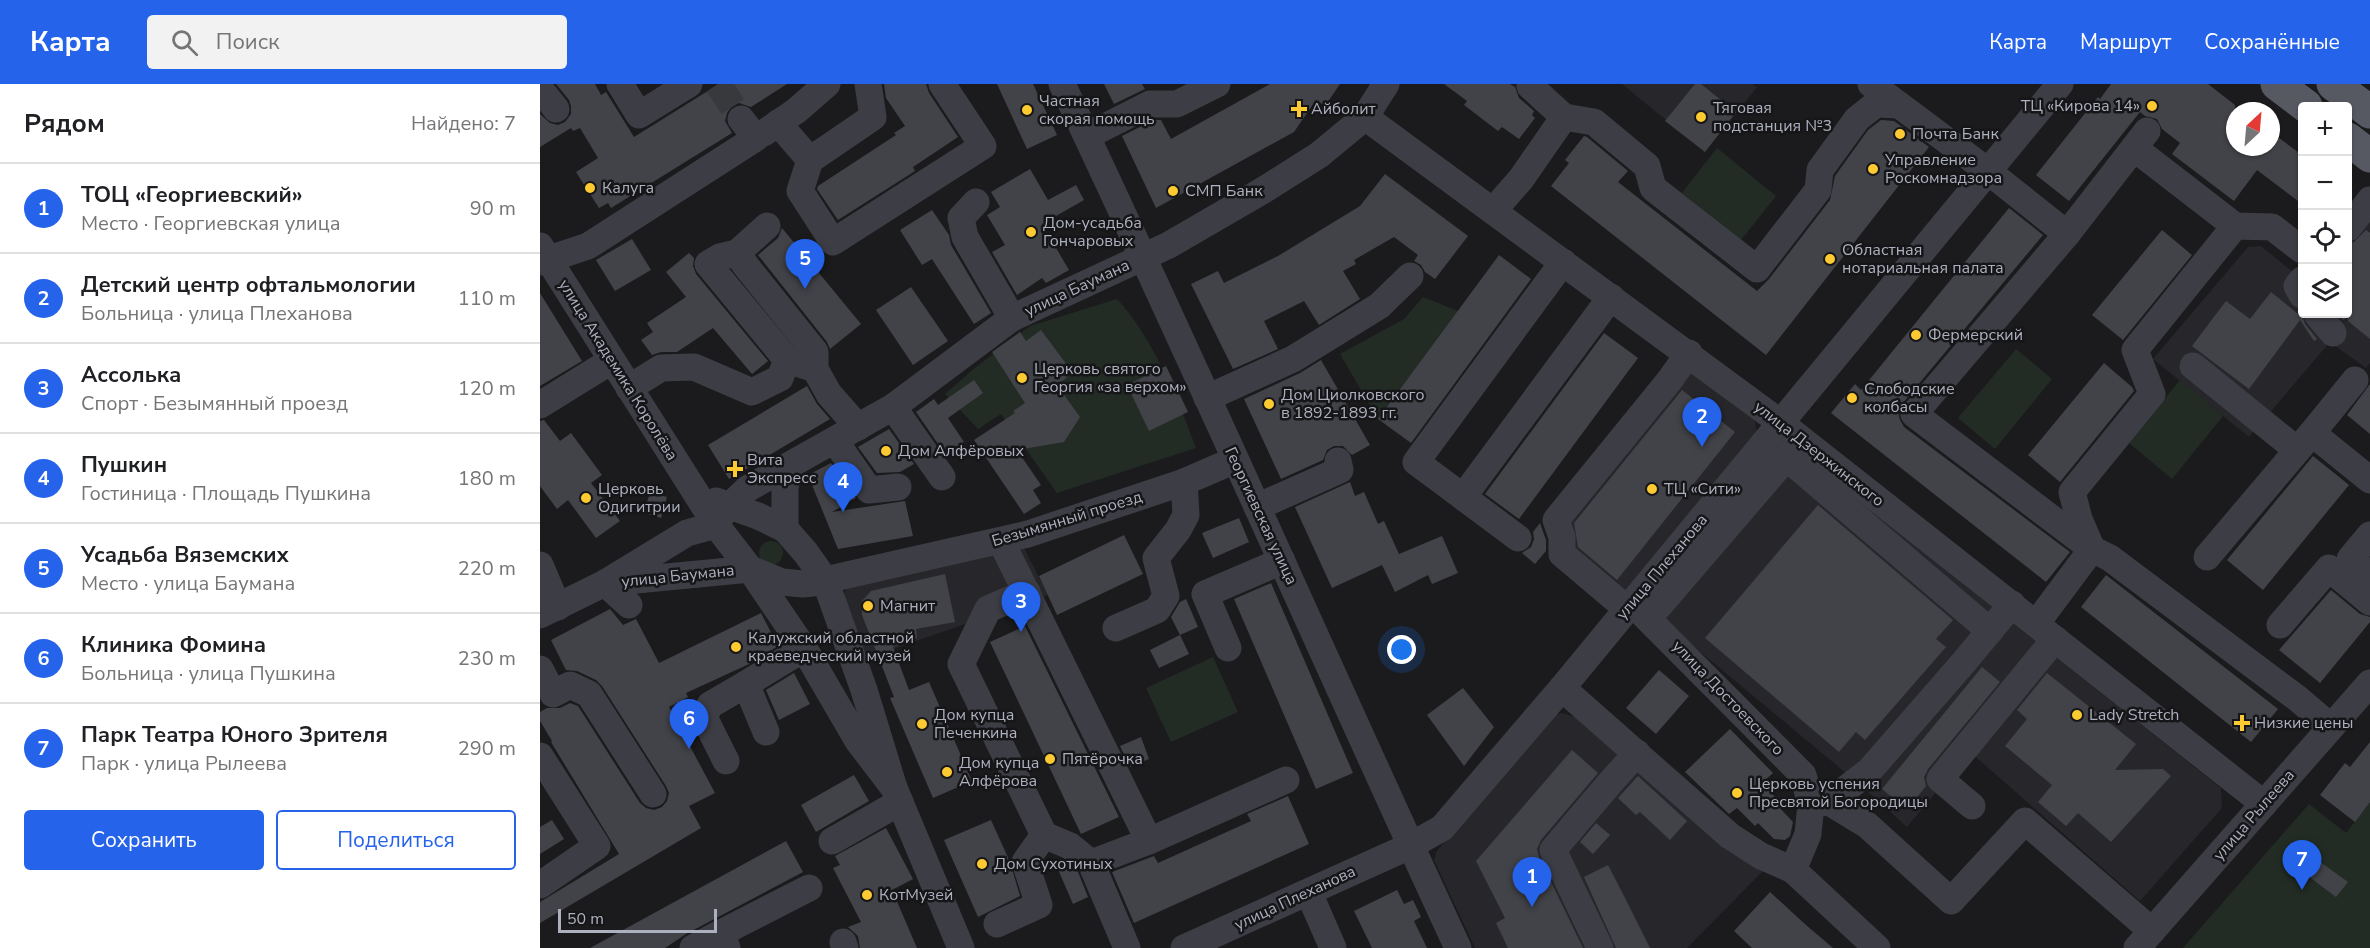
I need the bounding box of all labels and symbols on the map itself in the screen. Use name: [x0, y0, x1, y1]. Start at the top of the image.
place label: Частная скорая помощь: [1039, 90, 1155, 130]
place label: ТЦ «Кирова 14»: [2021, 95, 2140, 117]
place label: Тяговая подстанция №3: [1713, 97, 1832, 137]
place label: Айболит: [1311, 98, 1376, 120]
marker: ТЦ «Кирова 14»: [2145, 99, 2159, 113]
marker: Айболит: [1292, 102, 1306, 116]
north arrow: [2226, 102, 2280, 156]
marker: Частная скорая помощь: [1020, 103, 1034, 117]
marker: Тяговая подстанция №3: [1694, 110, 1708, 124]
place label: Почта Банк: [1912, 123, 1999, 145]
marker: Почта Банк: [1893, 127, 1907, 141]
place label: Управление Роскомнадзора: [1884, 149, 2002, 189]
marker: Управление Роскомнадзора: [1866, 162, 1880, 176]
place label: Калуга: [602, 177, 654, 199]
place label: СМП Банк: [1185, 180, 1263, 202]
marker: Калуга: [583, 181, 597, 195]
marker: СМП Банк: [1166, 184, 1180, 198]
place label: Дом-усадьба Гончаровых: [1043, 212, 1142, 252]
marker: Дом-усадьба Гончаровых: [1024, 225, 1038, 239]
place label: Областная нотариальная палата: [1842, 239, 2004, 279]
pin: 5: [786, 240, 824, 289]
marker: Областная нотариальная палата: [1823, 252, 1837, 266]
street label: улица Баумана: [1021, 254, 1133, 322]
street label: улица Академика Королёва: [553, 275, 683, 465]
place label: Фермерский: [1928, 324, 2023, 346]
marker: Фермерский: [1909, 328, 1923, 342]
place label: Церковь святого Георгия «за верхом»: [1034, 358, 1187, 398]
marker: Церковь святого Георгия «за верхом»: [1015, 371, 1029, 385]
place label: Слободские колбасы: [1864, 378, 1955, 418]
place label: Дом Циолковского в 1892-1893 гг.: [1281, 384, 1425, 424]
marker: Слободские колбасы: [1845, 391, 1859, 405]
street label: улица Дзержинского: [1749, 396, 1889, 512]
marker: Дом Циолковского в 1892-1893 гг.: [1262, 397, 1276, 411]
pin: 2: [1682, 398, 1722, 447]
place label: Дом Алфёровых: [898, 440, 1024, 462]
marker: Дом Алфёровых: [879, 444, 893, 458]
street label: Георгиевская улица: [1219, 444, 1303, 588]
place label: Вита Экспресс: [747, 449, 817, 489]
marker: Вита Экспресс: [728, 462, 742, 476]
pin: 4: [824, 462, 862, 512]
place label: Церковь Одигитрии: [598, 478, 681, 518]
place label: ТЦ «Сити»: [1664, 478, 1741, 500]
marker: ТЦ «Сити»: [1645, 482, 1659, 496]
street label: Безымянный проезд: [989, 486, 1145, 552]
marker: Церковь Одигитрии: [579, 491, 593, 505]
street label: улица Плеханова: [1611, 510, 1713, 624]
street label: улица Баумана: [620, 559, 736, 593]
pin: 3: [1002, 582, 1040, 632]
place label: Магнит: [880, 595, 936, 617]
marker: Магнит: [861, 599, 875, 613]
place label: Калужский областной краеведческий музей: [748, 627, 914, 667]
your location: [1387, 635, 1416, 664]
street label: улица Достоевского: [1667, 636, 1789, 760]
marker: Калужский областной краеведческий музей: [729, 640, 743, 654]
pin: 6: [670, 700, 708, 749]
place label: Дом купца Печенкина: [934, 704, 1017, 744]
place label: Lady Stretch: [2089, 704, 2179, 726]
marker: Lady Stretch: [2070, 708, 2084, 722]
place label: Низкие цены: [2254, 712, 2353, 734]
marker: Низкие цены: [2235, 716, 2249, 730]
marker: Дом купца Печенкина: [915, 717, 929, 731]
place label: Пятёрочка: [1062, 748, 1143, 770]
place label: Дом купца Алфёрова: [959, 752, 1040, 792]
marker: Пятёрочка: [1043, 752, 1057, 766]
marker: Дом купца Алфёрова: [940, 765, 954, 779]
street label: улица Рылеева: [2208, 765, 2300, 865]
place label: Церковь успения Пресвятой Богородицы: [1749, 773, 1928, 813]
marker: Церковь успения Пресвятой Богородицы: [1730, 786, 1744, 800]
pin: 7: [2282, 840, 2322, 890]
place label: Дом Сухотиных: [994, 853, 1113, 875]
marker: Дом Сухотиных: [975, 857, 989, 871]
pin: 1: [1512, 858, 1552, 907]
street label: улица Плеханова: [1231, 860, 1359, 936]
place label: КотМузей: [879, 884, 953, 906]
marker: КотМузей: [860, 888, 874, 902]
scale bar: [558, 906, 717, 934]

